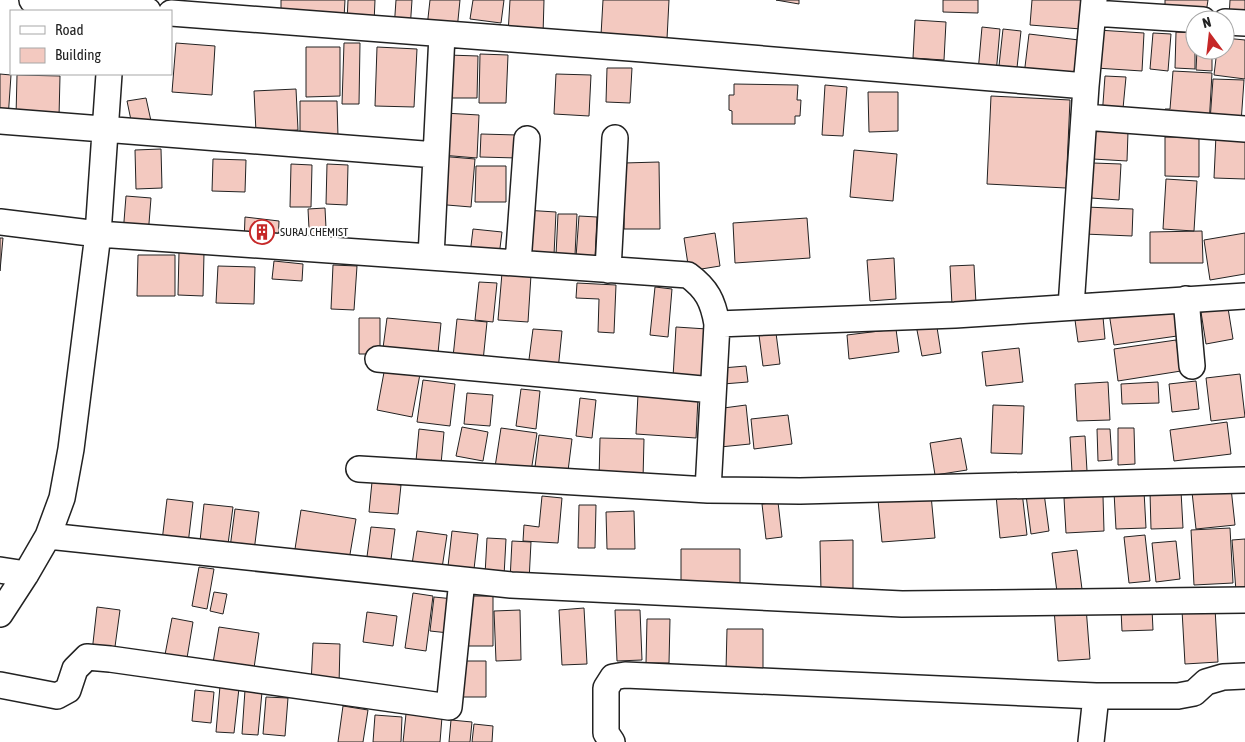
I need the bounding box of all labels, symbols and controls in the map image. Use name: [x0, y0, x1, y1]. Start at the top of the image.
legend: [10, 10, 172, 75]
north arrow: [1185, 10, 1235, 60]
text: N: [1201, 14, 1213, 31]
text: Road: [55, 21, 84, 38]
text: Building: [55, 46, 101, 63]
building icon: SURAJ CHEMIST: [249, 219, 275, 245]
place label: SURAJ CHEMIST: [280, 225, 349, 239]

